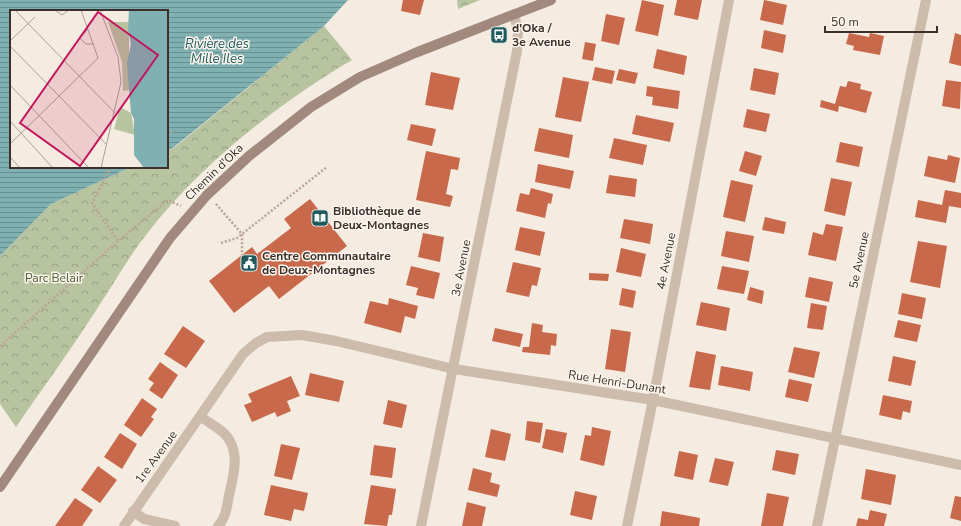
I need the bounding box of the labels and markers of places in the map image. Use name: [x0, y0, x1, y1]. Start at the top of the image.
place label: d'Oka / 3e Avenue: [512, 20, 571, 50]
bus stop icon: d'Oka / 3e Avenue: [489, 25, 509, 45]
place label: Bibliothèque de Deux-Montagnes: [333, 203, 429, 233]
library icon: Bibliothèque de Deux-Montagnes: [310, 208, 330, 228]
place label: Centre Communautaire de Deux-Montagnes: [262, 248, 391, 278]
public building icon: Centre Communautaire de Deux-Montagnes: [239, 253, 259, 273]

